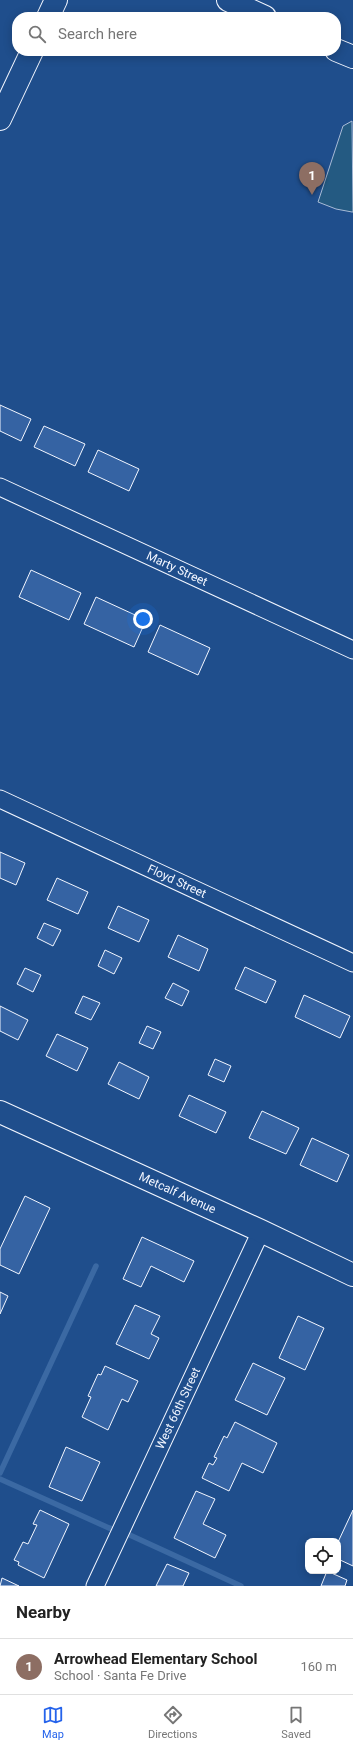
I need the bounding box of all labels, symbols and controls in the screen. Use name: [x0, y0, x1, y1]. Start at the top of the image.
search box: [12, 12, 341, 56]
icon: search: [26, 23, 48, 45]
text: Search here: [58, 25, 137, 43]
pin: 1: [299, 162, 325, 195]
street label: Marty Street: [144, 549, 210, 589]
your location: [133, 609, 153, 629]
street label: Floyd Street: [145, 861, 209, 901]
street label: Metcalf Avenue: [137, 1169, 218, 1216]
street label: West 66th Street: [153, 1365, 203, 1452]
map controls: [305, 1538, 341, 1574]
button: locate: [305, 1538, 341, 1574]
text: Nearby: [16, 1602, 71, 1622]
text: Arrowhead Elementary School: [54, 1650, 257, 1668]
text: 1: [25, 1659, 33, 1674]
text: 160 m: [300, 1659, 337, 1674]
text: School · Santa Fe Drive: [54, 1668, 186, 1683]
tab: Map: [42, 1704, 64, 1741]
tab: Directions: [148, 1704, 197, 1741]
tab: Saved: [281, 1704, 311, 1741]

